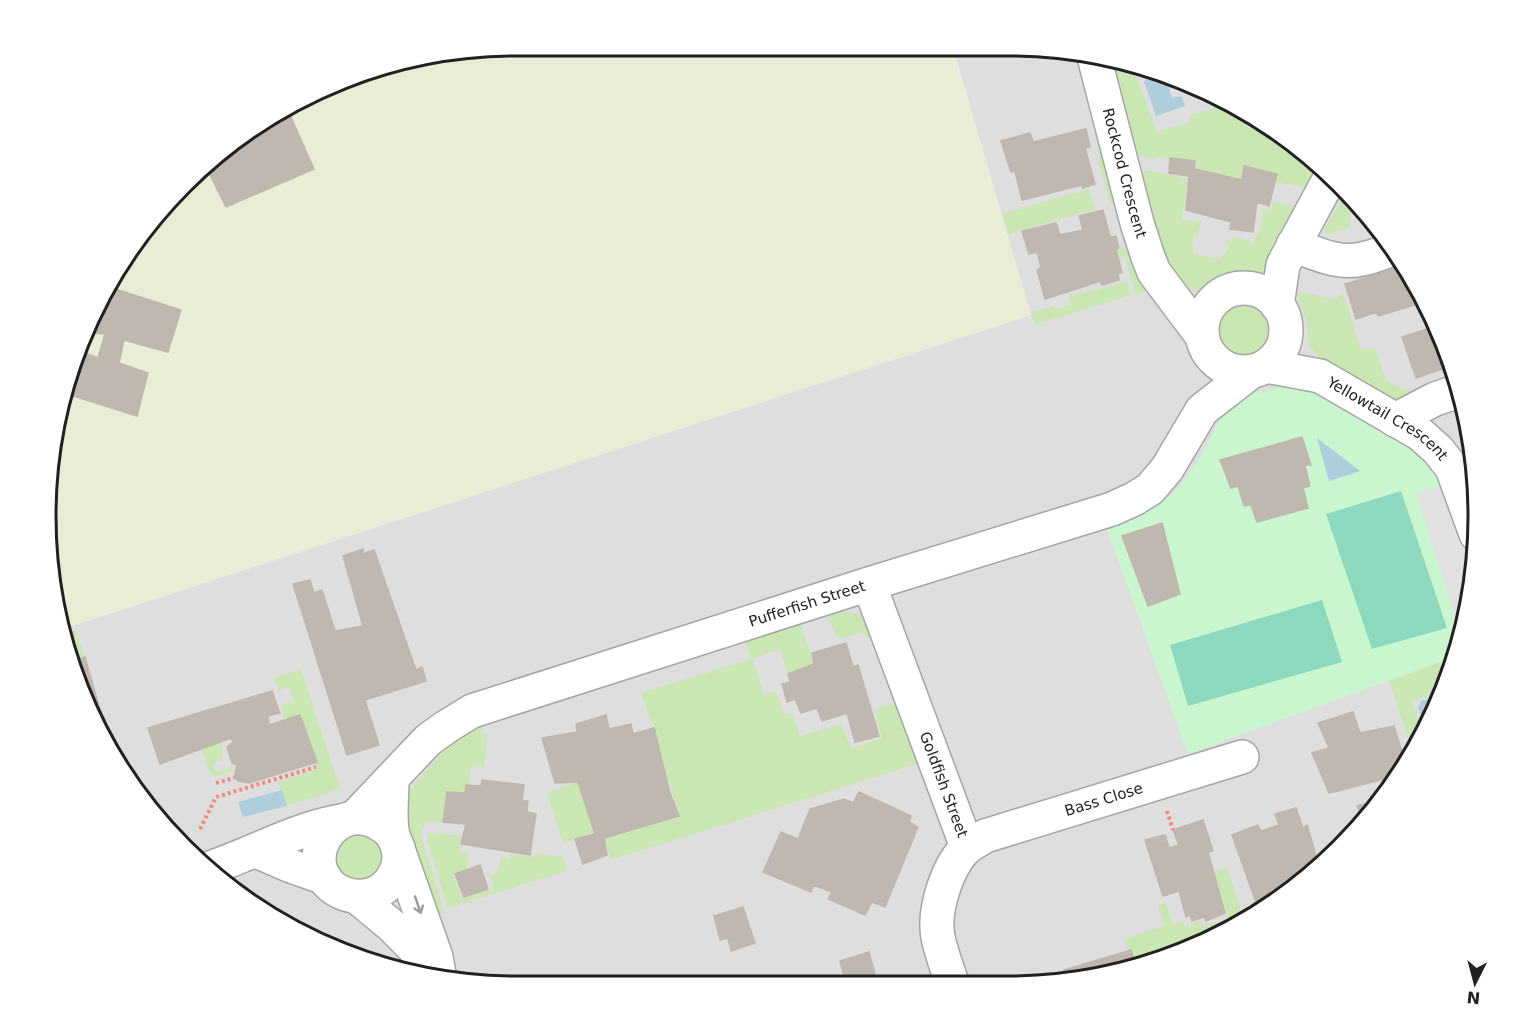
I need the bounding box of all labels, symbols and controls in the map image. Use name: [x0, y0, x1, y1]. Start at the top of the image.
street label: Rockcod Crescent: [1099, 106, 1150, 240]
street label: Yellowtail Crescent: [1323, 373, 1452, 464]
street label: Pufferfish Street: [747, 577, 868, 631]
street label: Goldfish Street: [916, 729, 972, 840]
street label: Bass Close: [1063, 779, 1145, 820]
one-way arrow: [413, 895, 424, 914]
north arrow: [1445, 953, 1505, 1013]
text: N: [1466, 987, 1481, 1008]

